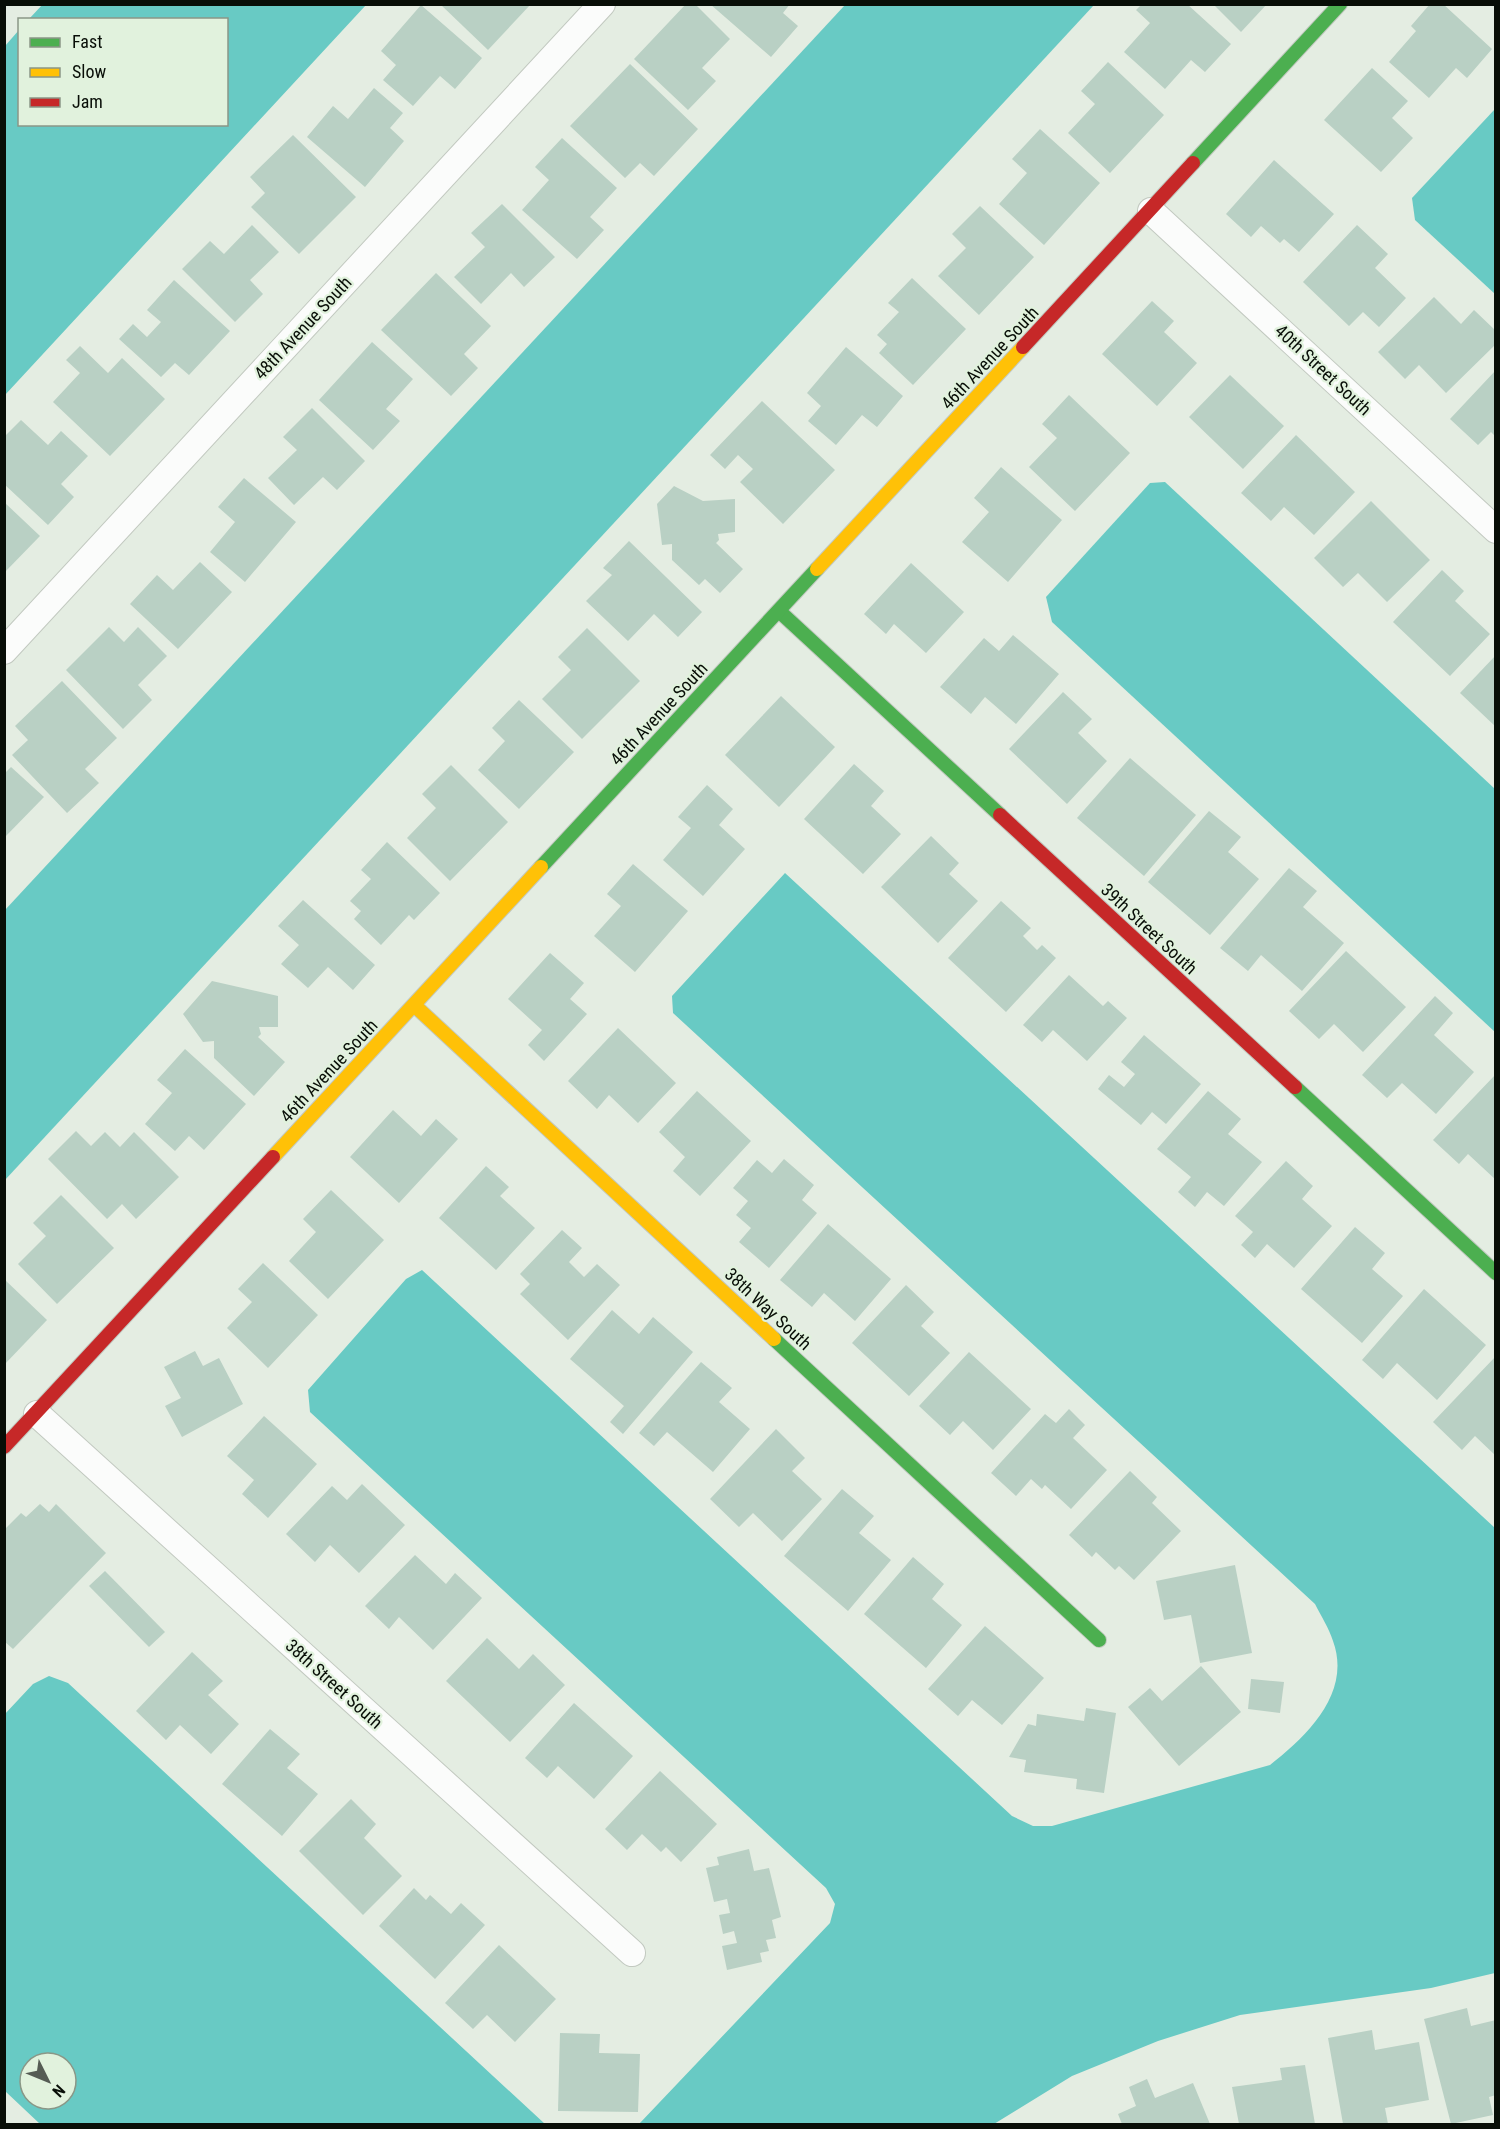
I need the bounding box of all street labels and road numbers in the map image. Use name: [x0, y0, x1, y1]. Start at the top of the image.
street label: 48th Avenue South: [250, 272, 356, 383]
street label: 46th Avenue South: [937, 302, 1043, 413]
street label: 40th Street South: [1271, 320, 1376, 419]
street label: 46th Avenue South: [606, 658, 712, 769]
street label: 39th Street South: [1097, 879, 1202, 978]
street label: 46th Avenue South: [276, 1015, 382, 1126]
street label: 38th Way South: [721, 1263, 816, 1354]
street label: 38th Street South: [281, 1635, 387, 1733]

